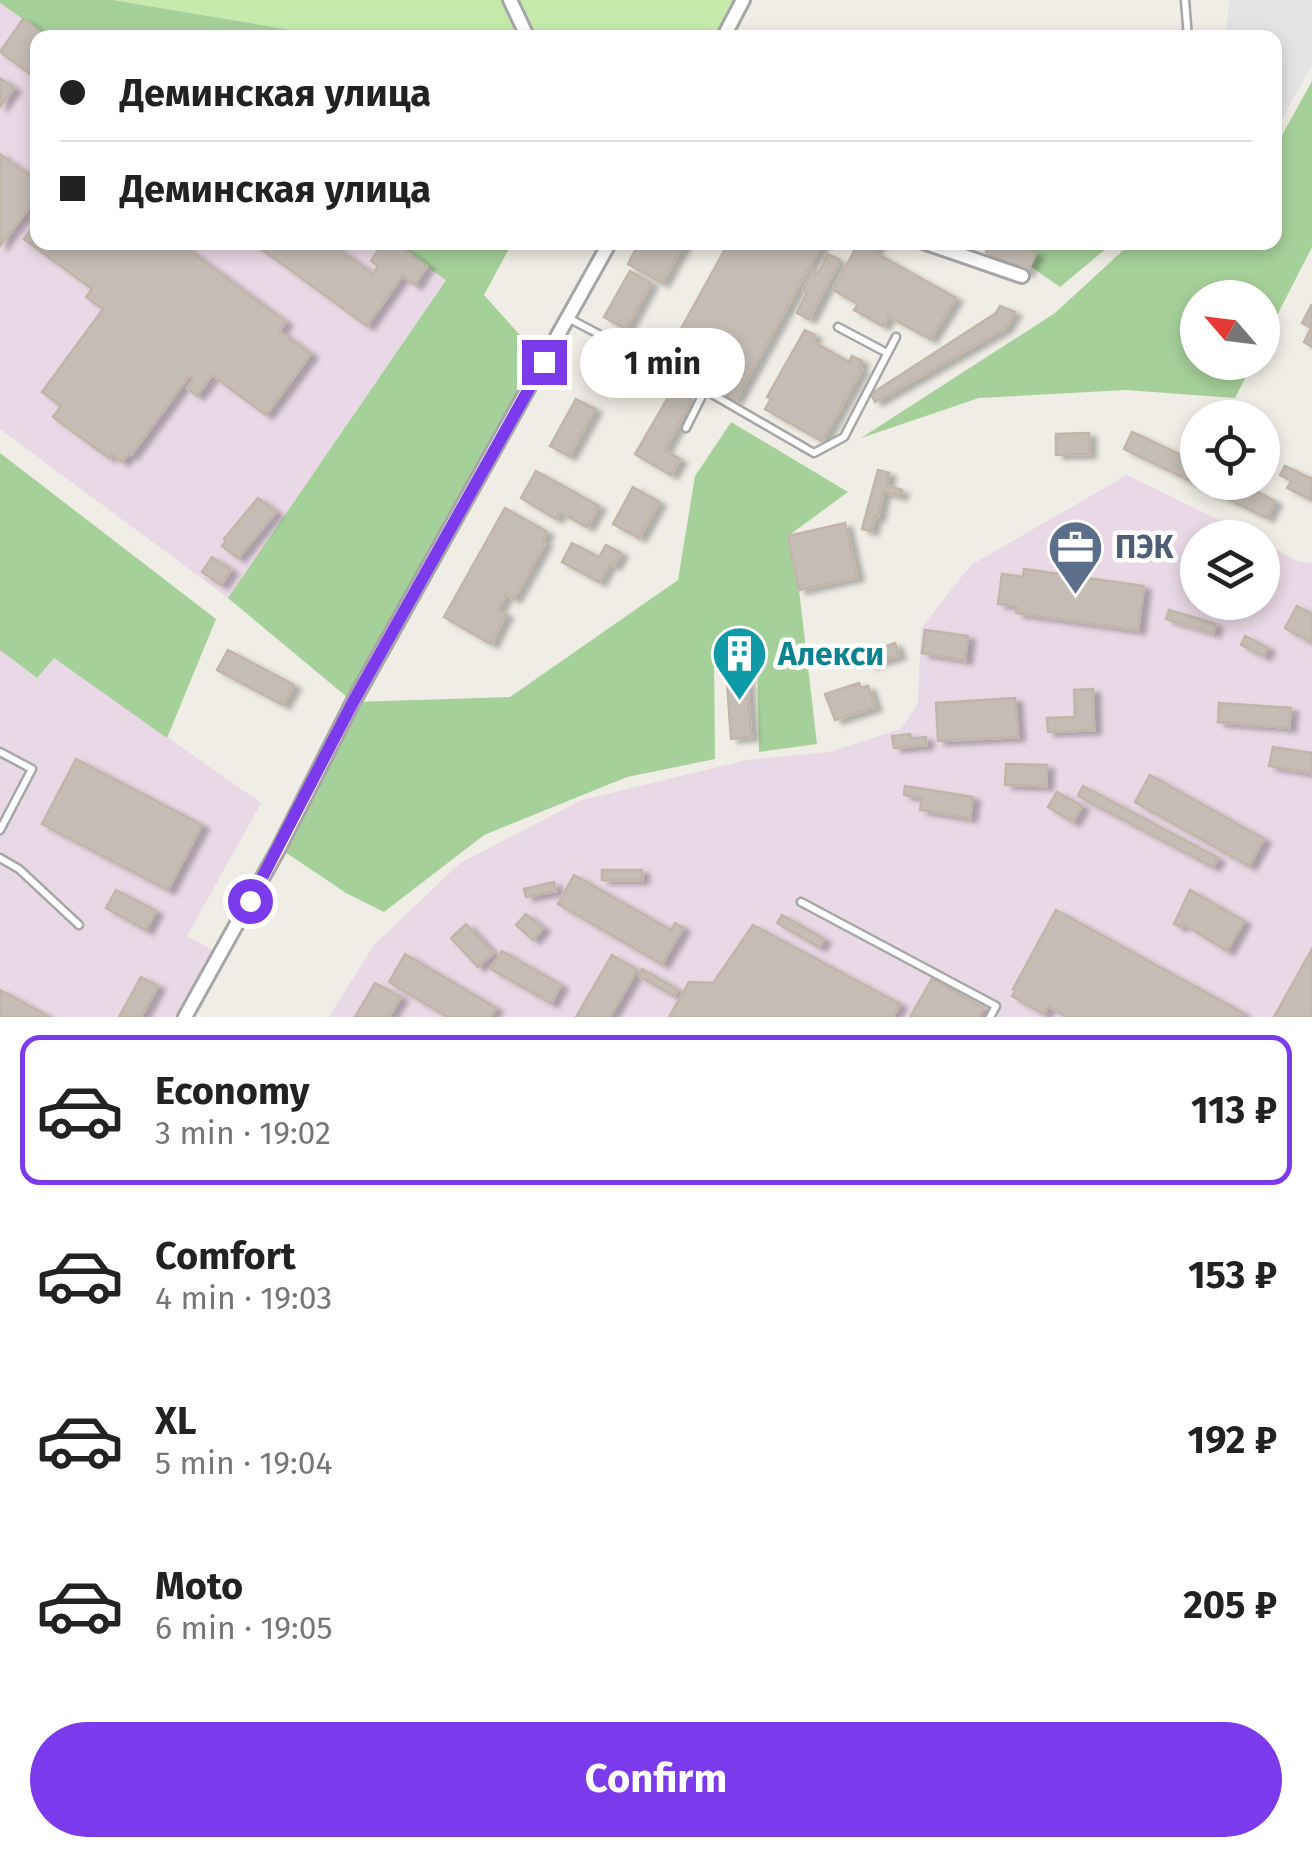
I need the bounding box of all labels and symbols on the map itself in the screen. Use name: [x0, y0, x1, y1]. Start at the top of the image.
north arrow: [1180, 280, 1280, 380]
callout: 1 min: [579, 327, 744, 397]
route end: [522, 340, 567, 385]
office icon: ПЭК: [1046, 517, 1106, 596]
place label: ПЭК: [1115, 528, 1175, 566]
building icon: Алекси: [709, 624, 769, 703]
place label: Алекси: [777, 635, 884, 673]
route start: [228, 879, 273, 924]

